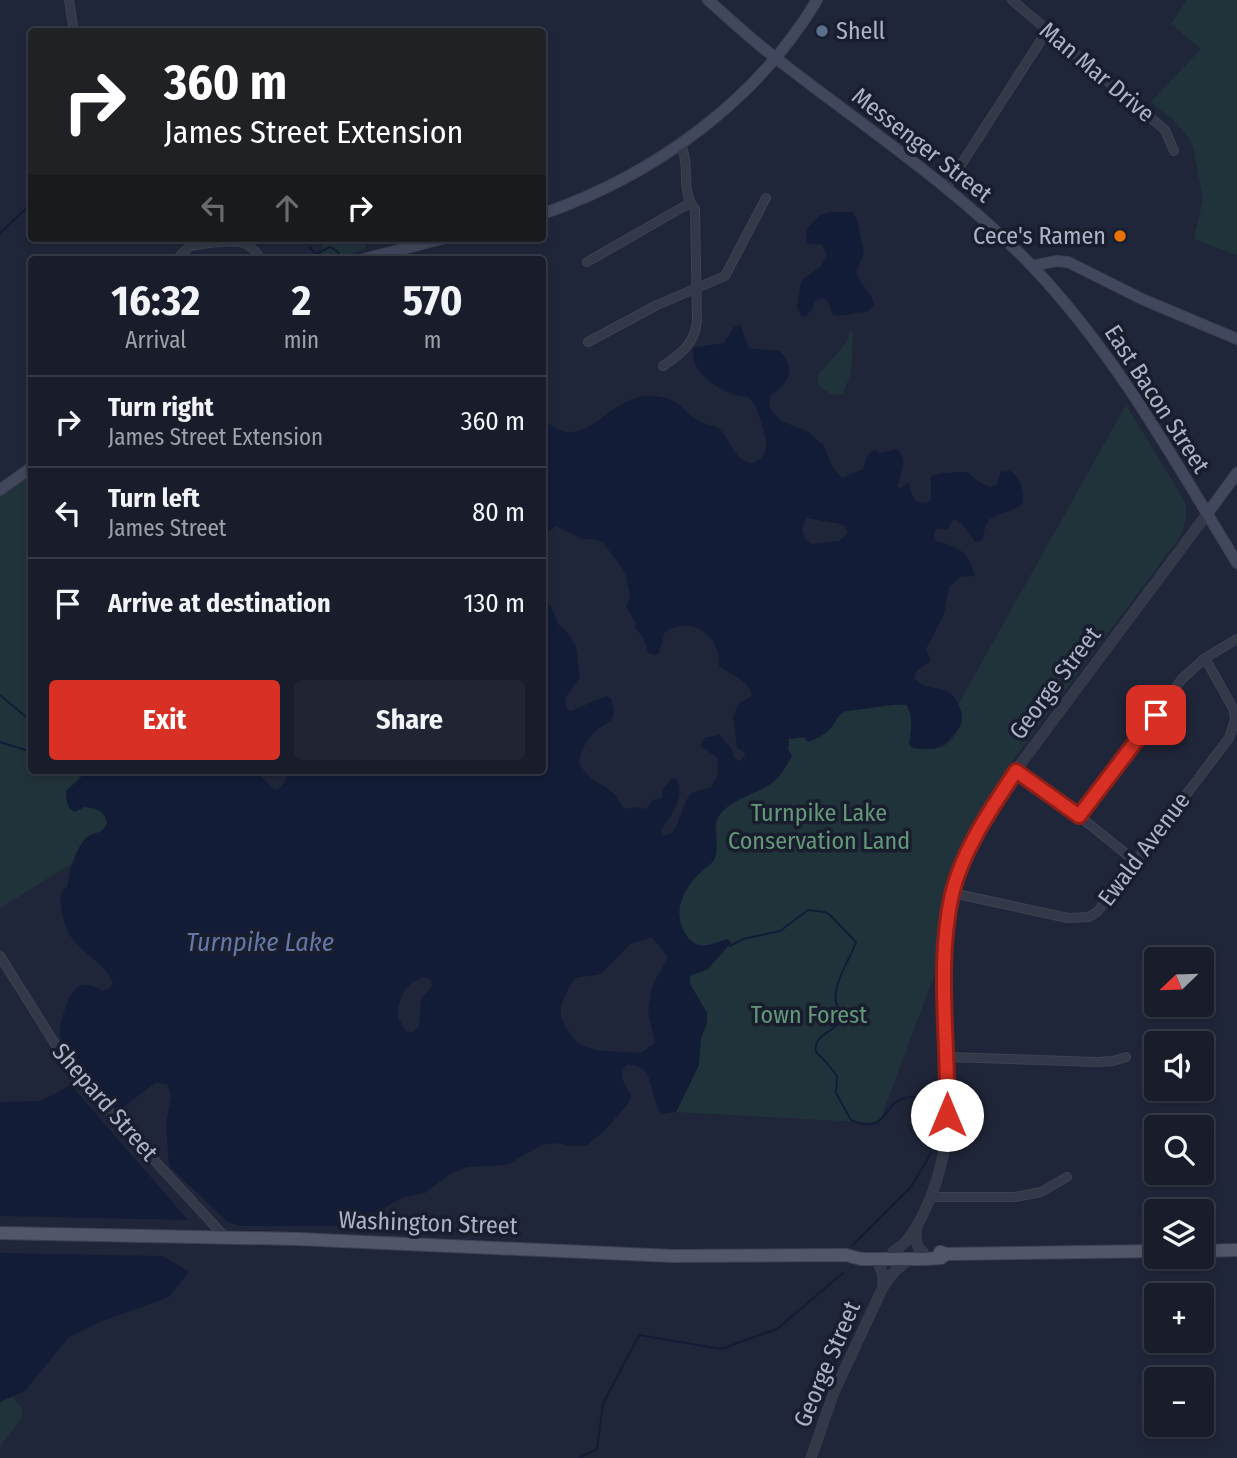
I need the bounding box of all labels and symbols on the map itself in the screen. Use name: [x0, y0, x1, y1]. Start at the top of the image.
street label: Man Mar Drive: [1034, 16, 1160, 128]
place label: Shell: [836, 17, 885, 45]
marker: Shell: [814, 23, 830, 39]
street label: Messenger Street: [847, 82, 998, 208]
place label: Cece's Ramen: [973, 222, 1106, 250]
marker: Cece's Ramen: [1112, 228, 1128, 244]
street label: East Bacon Street: [1099, 320, 1215, 478]
street label: George Street: [1004, 621, 1106, 745]
pin: [1126, 685, 1186, 745]
street label: Ewald Avenue: [1092, 787, 1196, 911]
park label: Turnpike Lake Conservation Land: [728, 799, 910, 855]
water label: Turnpike Lake: [186, 927, 334, 958]
north arrow: [1144, 947, 1214, 1017]
park label: Town Forest: [751, 1001, 867, 1029]
street label: Shepard Street: [47, 1038, 164, 1166]
position arrow: [910, 1078, 984, 1152]
street label: Washington Street: [338, 1206, 518, 1240]
street label: George Street: [788, 1297, 866, 1431]

